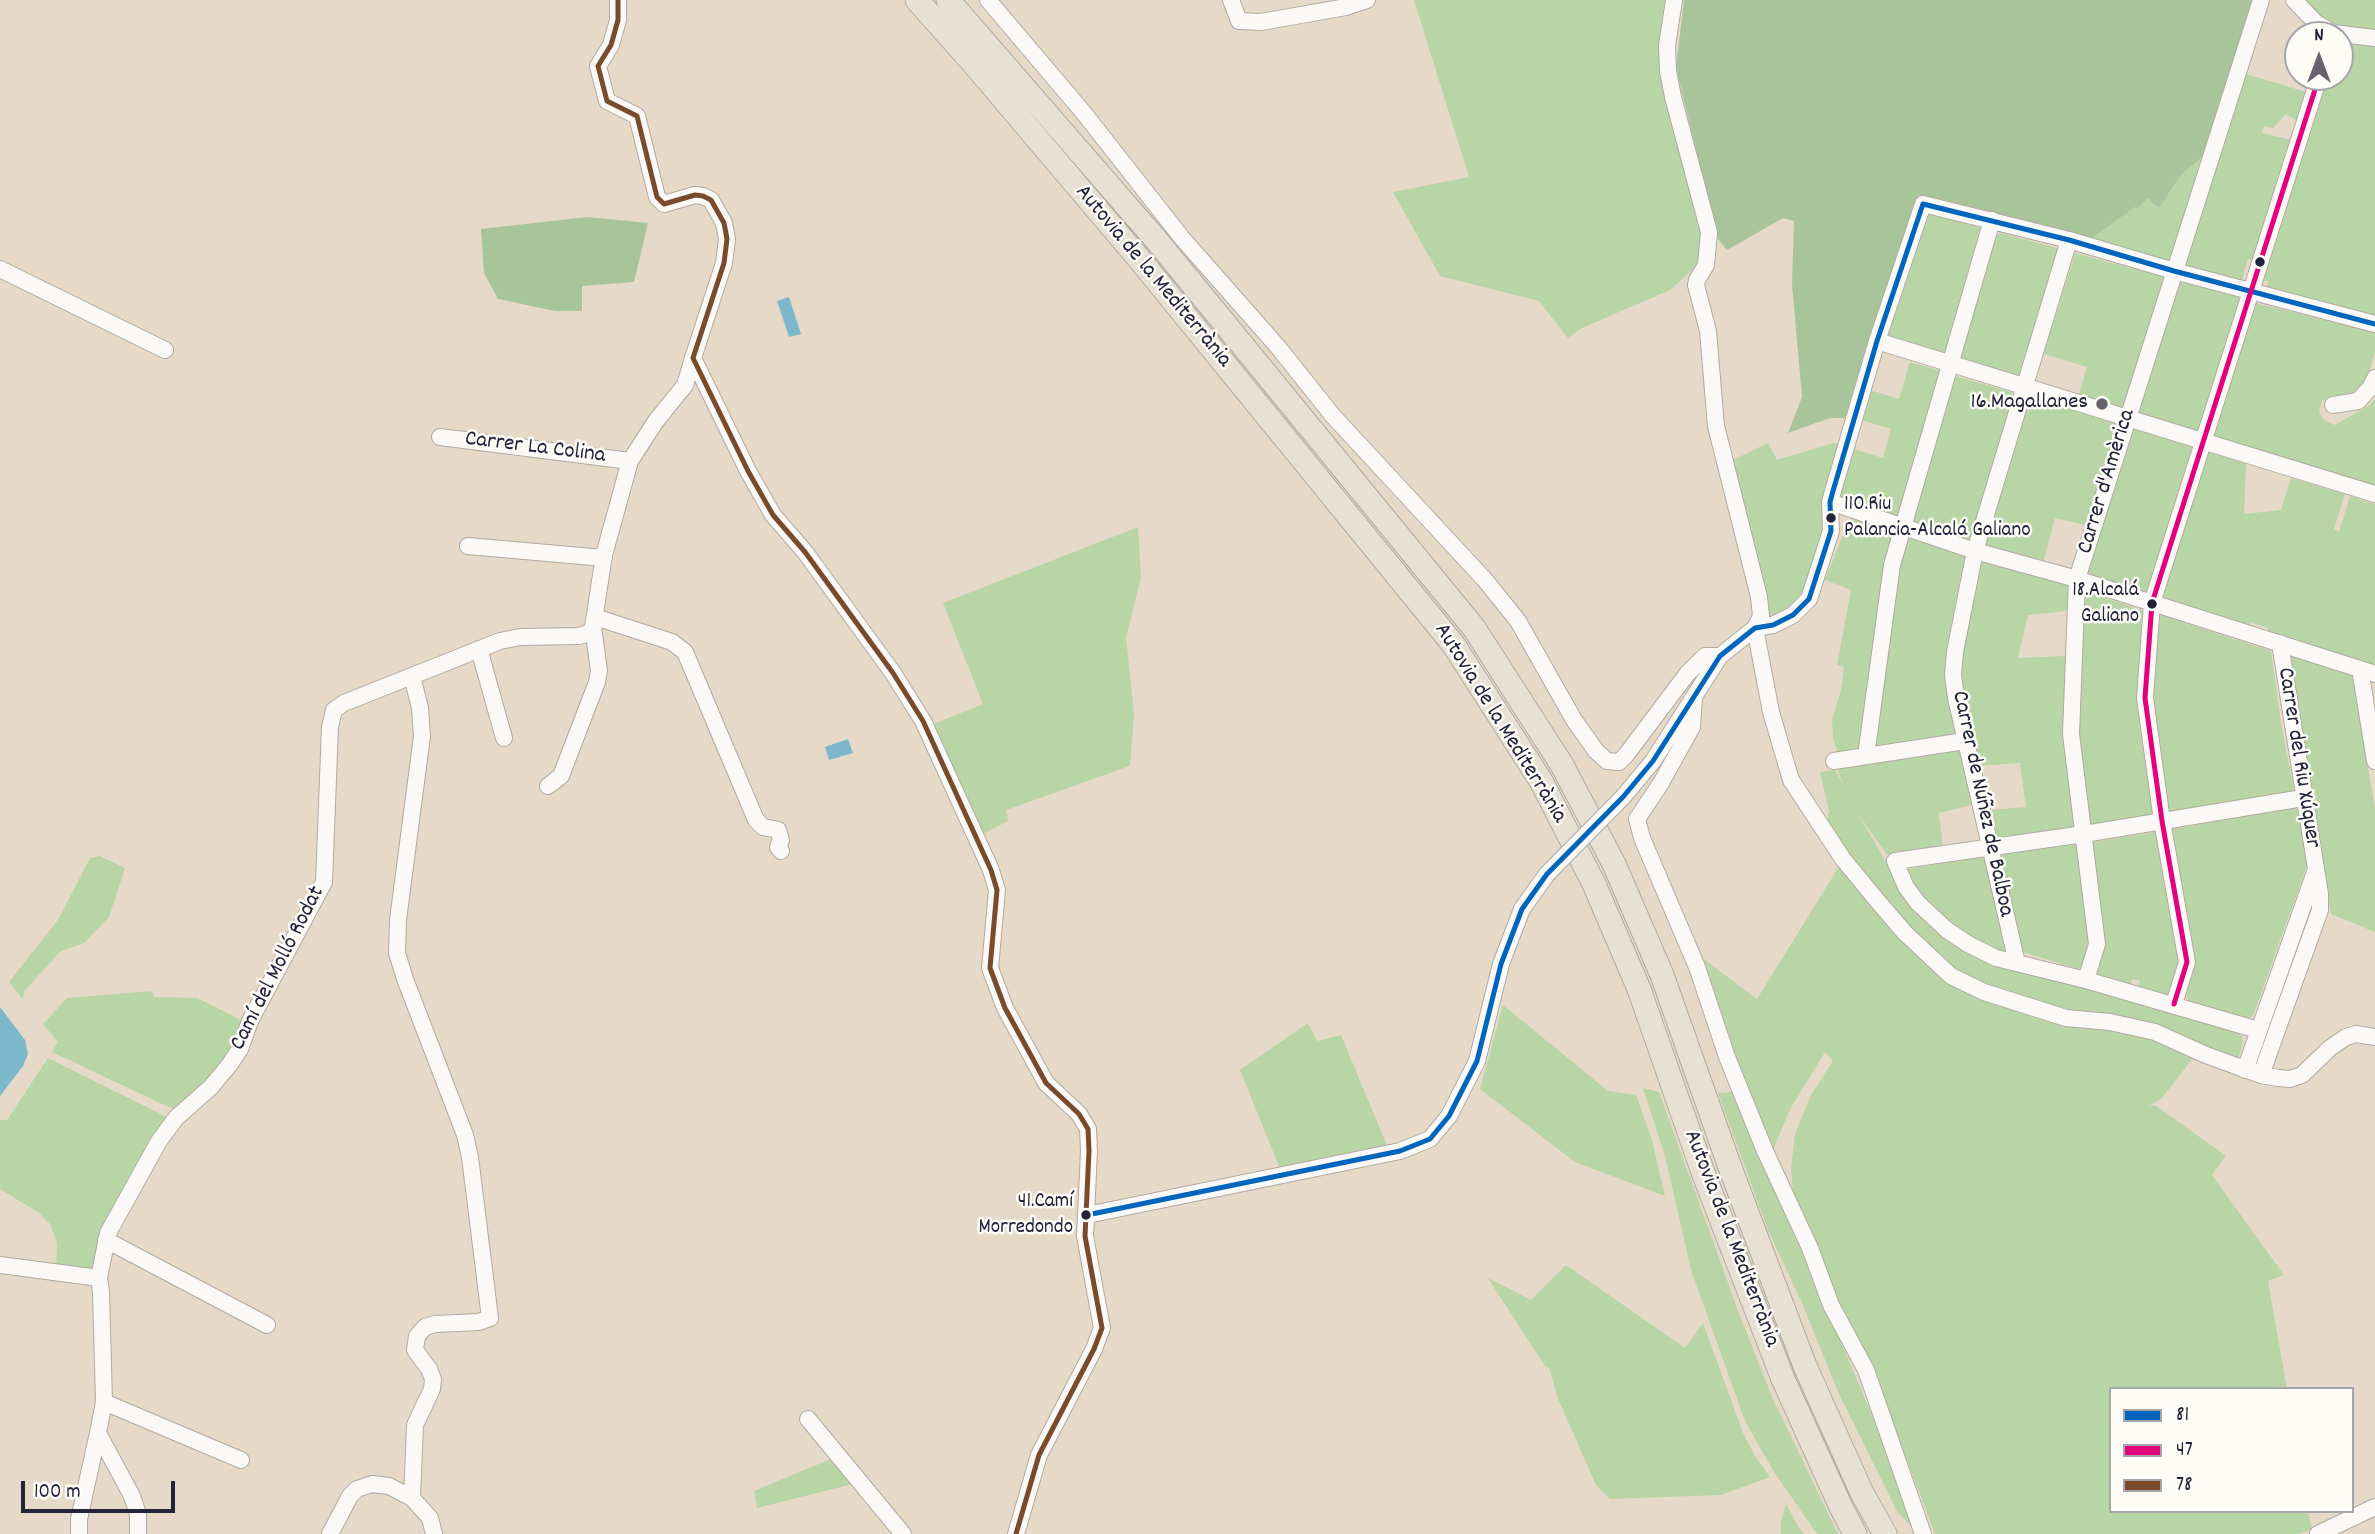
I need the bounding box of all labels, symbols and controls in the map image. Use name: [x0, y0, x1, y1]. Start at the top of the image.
north arrow: [2284, 21, 2354, 91]
text: N: [2314, 23, 2324, 50]
street label: Autovia de la Mediterrània: [1067, 180, 1237, 374]
unlabelled marker: [2253, 255, 2267, 269]
place label: 16.Magallanes: [1971, 390, 2088, 418]
marker: 16.Magallanes: [2094, 396, 2110, 412]
street label: Carrer d'Amèrica: [2073, 406, 2143, 558]
street label: Carrer La Colina: [463, 427, 607, 471]
place label: 110.Riu Palancia-Alcalá Galiano: [1844, 493, 2030, 543]
marker: 110.Riu Palancia-Alcalá Galiano: [1824, 511, 1838, 525]
place label: 18.Alcalá Galiano: [2072, 579, 2139, 629]
marker: 18.Alcalá Galiano: [2145, 597, 2159, 611]
street label: Autovia de la Mediterrània: [1426, 619, 1572, 829]
street label: Carrer del Riu Xúquer: [2269, 666, 2325, 850]
street label: Carrer de Núñez de Balboa: [1944, 689, 2018, 919]
street label: Camí del Molló Rodat: [226, 882, 332, 1056]
street label: Autovia de la Mediterrània: [1676, 1127, 1784, 1351]
place label: 41.Camí Morredondo: [978, 1190, 1073, 1240]
marker: 41.Camí Morredondo: [1079, 1208, 1093, 1222]
legend: [2109, 1387, 2354, 1513]
text: 81: [2176, 1401, 2189, 1431]
text: 47: [2176, 1436, 2193, 1466]
scale bar: [24, 1468, 178, 1512]
text: 78: [2176, 1471, 2192, 1501]
text: 100 m: [34, 1478, 81, 1508]

